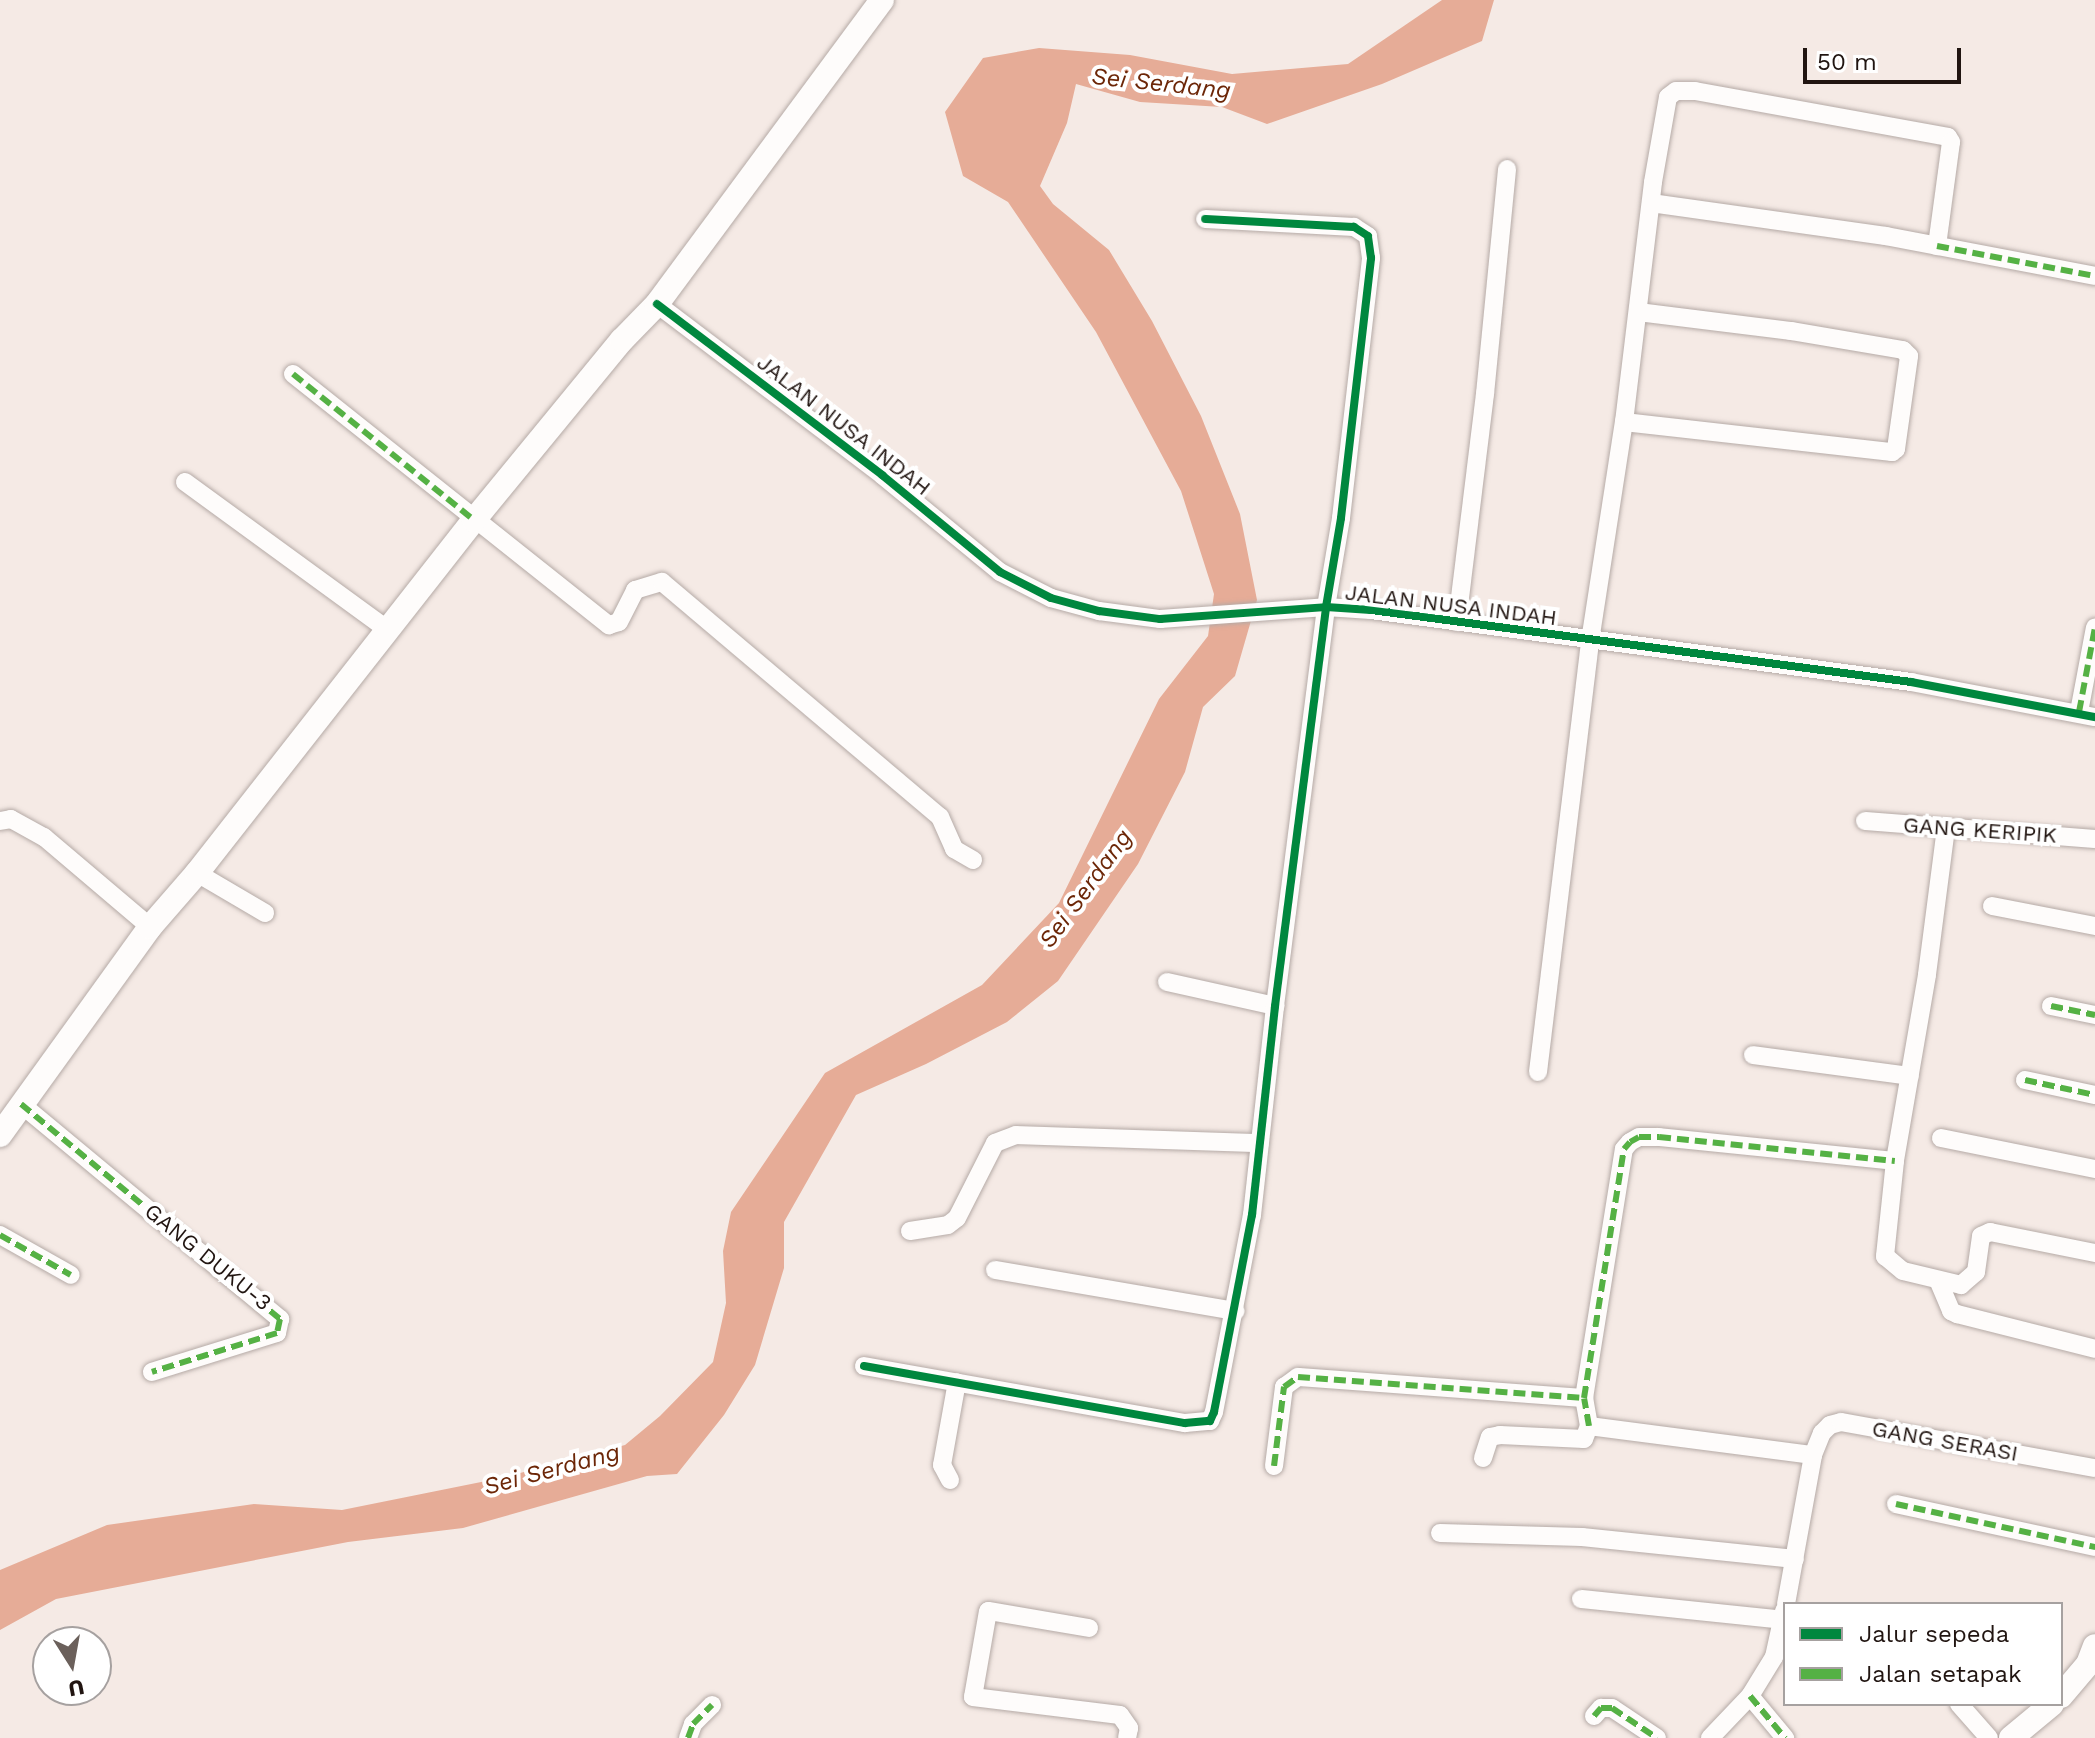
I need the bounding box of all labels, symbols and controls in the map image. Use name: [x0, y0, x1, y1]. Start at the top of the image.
scale bar: [1807, 32, 1965, 82]
text: 50 m: [1817, 48, 1877, 76]
water label: Sei Serdang: [1090, 62, 1232, 106]
street label: JALAN NUSA INDAH: [751, 349, 937, 501]
street label: JALAN NUSA INDAH: [1343, 579, 1559, 631]
street label: GANG KERIPIK: [1902, 811, 2058, 849]
water label: Sei Serdang: [1033, 824, 1139, 954]
street label: GANG DUKU-3: [139, 1198, 277, 1316]
street label: GANG SERASI: [1870, 1415, 2020, 1467]
water label: Sei Serdang: [481, 1438, 623, 1502]
legend: [1783, 1602, 2063, 1706]
text: Jalur sepeda: [1859, 1620, 2009, 1648]
north arrow: [32, 1626, 112, 1706]
text: Jalan setapak: [1859, 1660, 2022, 1688]
text: U: [66, 1674, 86, 1702]

